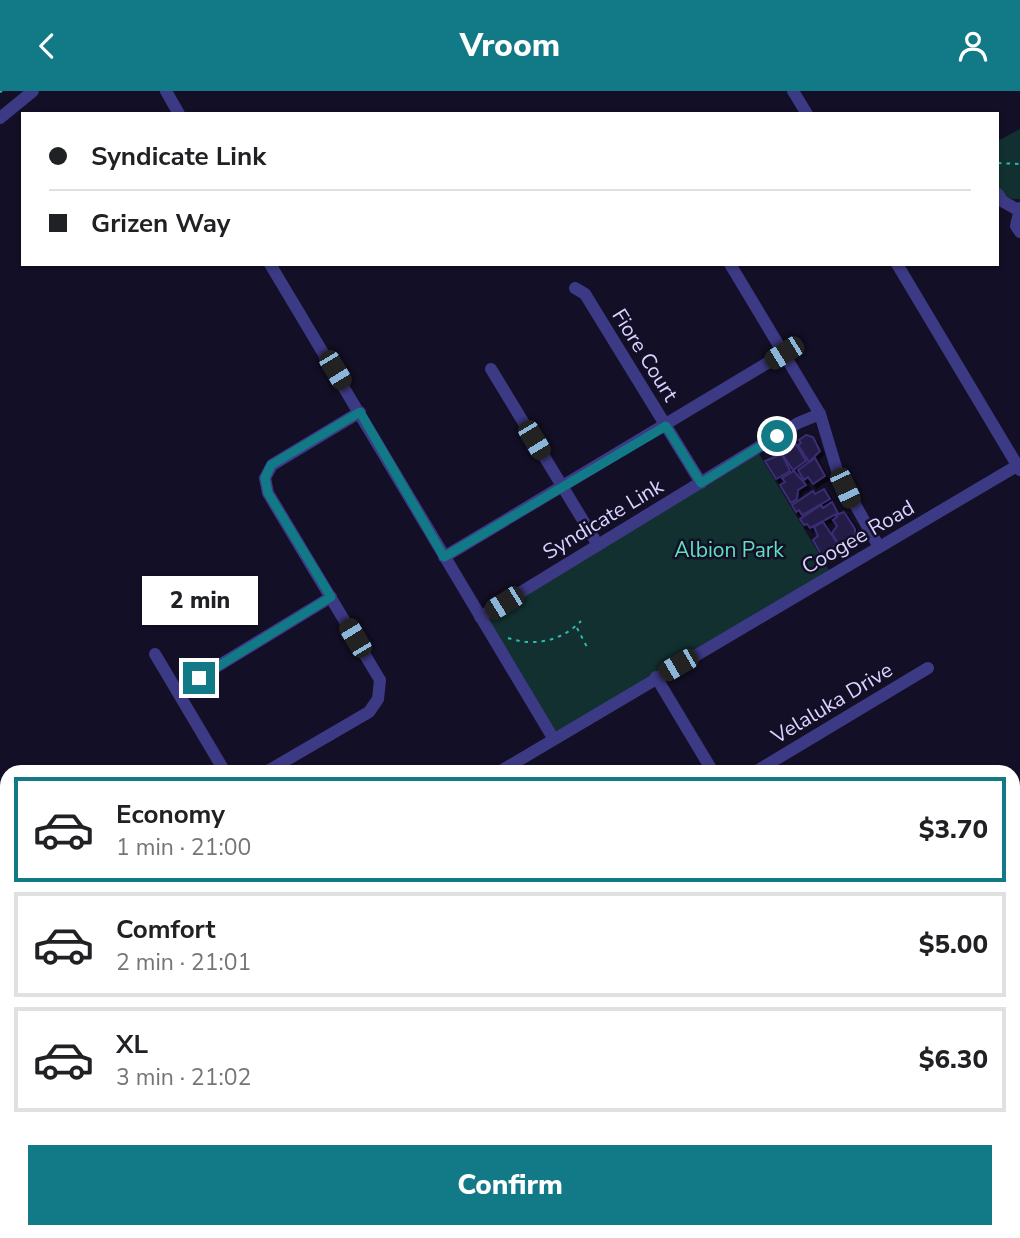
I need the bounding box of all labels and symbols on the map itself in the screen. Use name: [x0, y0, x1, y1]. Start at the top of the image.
street label: Fiore Court: [605, 303, 685, 407]
car: [761, 333, 808, 373]
car: [316, 347, 355, 393]
car: [515, 417, 554, 463]
route start: [761, 420, 793, 452]
car: [827, 465, 864, 511]
street label: Syndicate Link: [538, 472, 669, 566]
street label: Coogee Road: [797, 493, 919, 581]
park label: Albion Park: [674, 536, 784, 564]
callout: 2 min: [141, 577, 257, 625]
car: [481, 583, 528, 623]
car: [336, 615, 375, 661]
car: [655, 645, 702, 685]
street label: Velaluka Drive: [765, 656, 898, 751]
route end: [183, 662, 215, 694]

